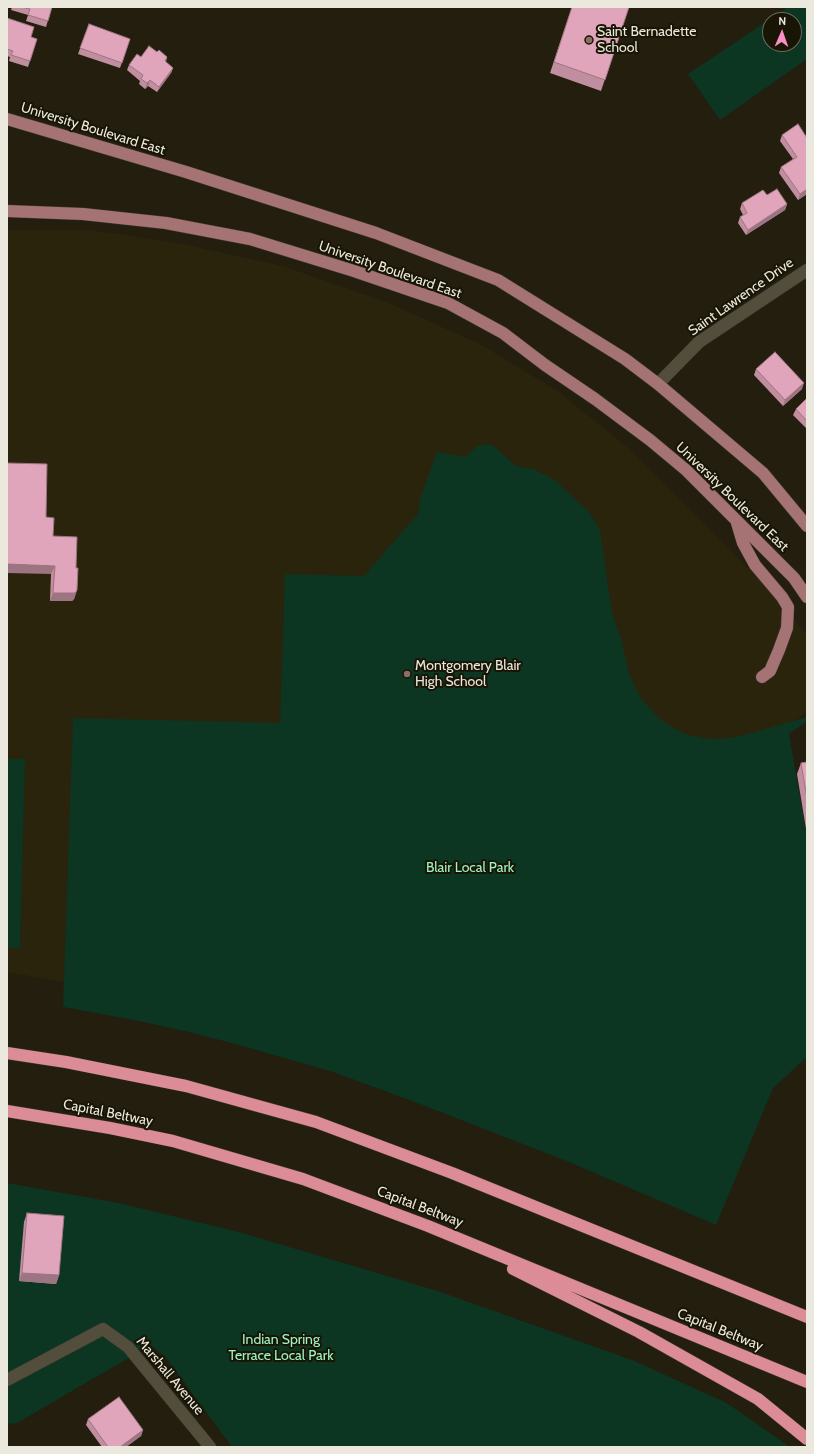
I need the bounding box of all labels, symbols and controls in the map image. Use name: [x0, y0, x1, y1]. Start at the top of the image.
north arrow: [762, 12, 802, 52]
text: N: [778, 14, 787, 28]
place label: Saint Bernadette School: [597, 24, 696, 56]
marker: Saint Bernadette School: [584, 35, 594, 45]
street label: University Boulevard East: [19, 99, 167, 159]
street label: University Boulevard East: [316, 238, 464, 302]
street label: Saint Lawrence Drive: [685, 254, 797, 340]
street label: University Boulevard East: [672, 439, 792, 555]
place label: Montgomery Blair High School: [415, 658, 521, 690]
marker: Montgomery Blair High School: [402, 669, 412, 679]
park label: Blair Local Park: [426, 860, 514, 876]
street label: Capital Beltway: [62, 1096, 154, 1130]
street label: Capital Beltway: [374, 1183, 466, 1231]
street label: Capital Beltway: [675, 1305, 765, 1355]
park label: Indian Spring Terrace Local Park: [229, 1332, 333, 1364]
street label: Marshall Avenue: [132, 1334, 208, 1418]

